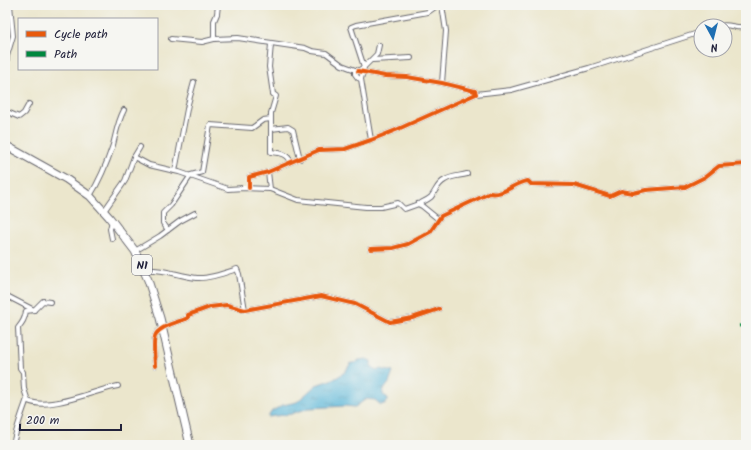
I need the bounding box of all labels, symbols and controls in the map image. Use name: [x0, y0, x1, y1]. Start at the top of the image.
legend: [18, 18, 158, 70]
north arrow: [693, 18, 733, 58]
text: Cycle path: [54, 25, 108, 44]
text: N: [710, 38, 719, 56]
text: Path: [54, 45, 77, 64]
road number: N1: [132, 255, 152, 275]
scale bar: [20, 406, 121, 432]
text: 200 m: [26, 411, 60, 430]

